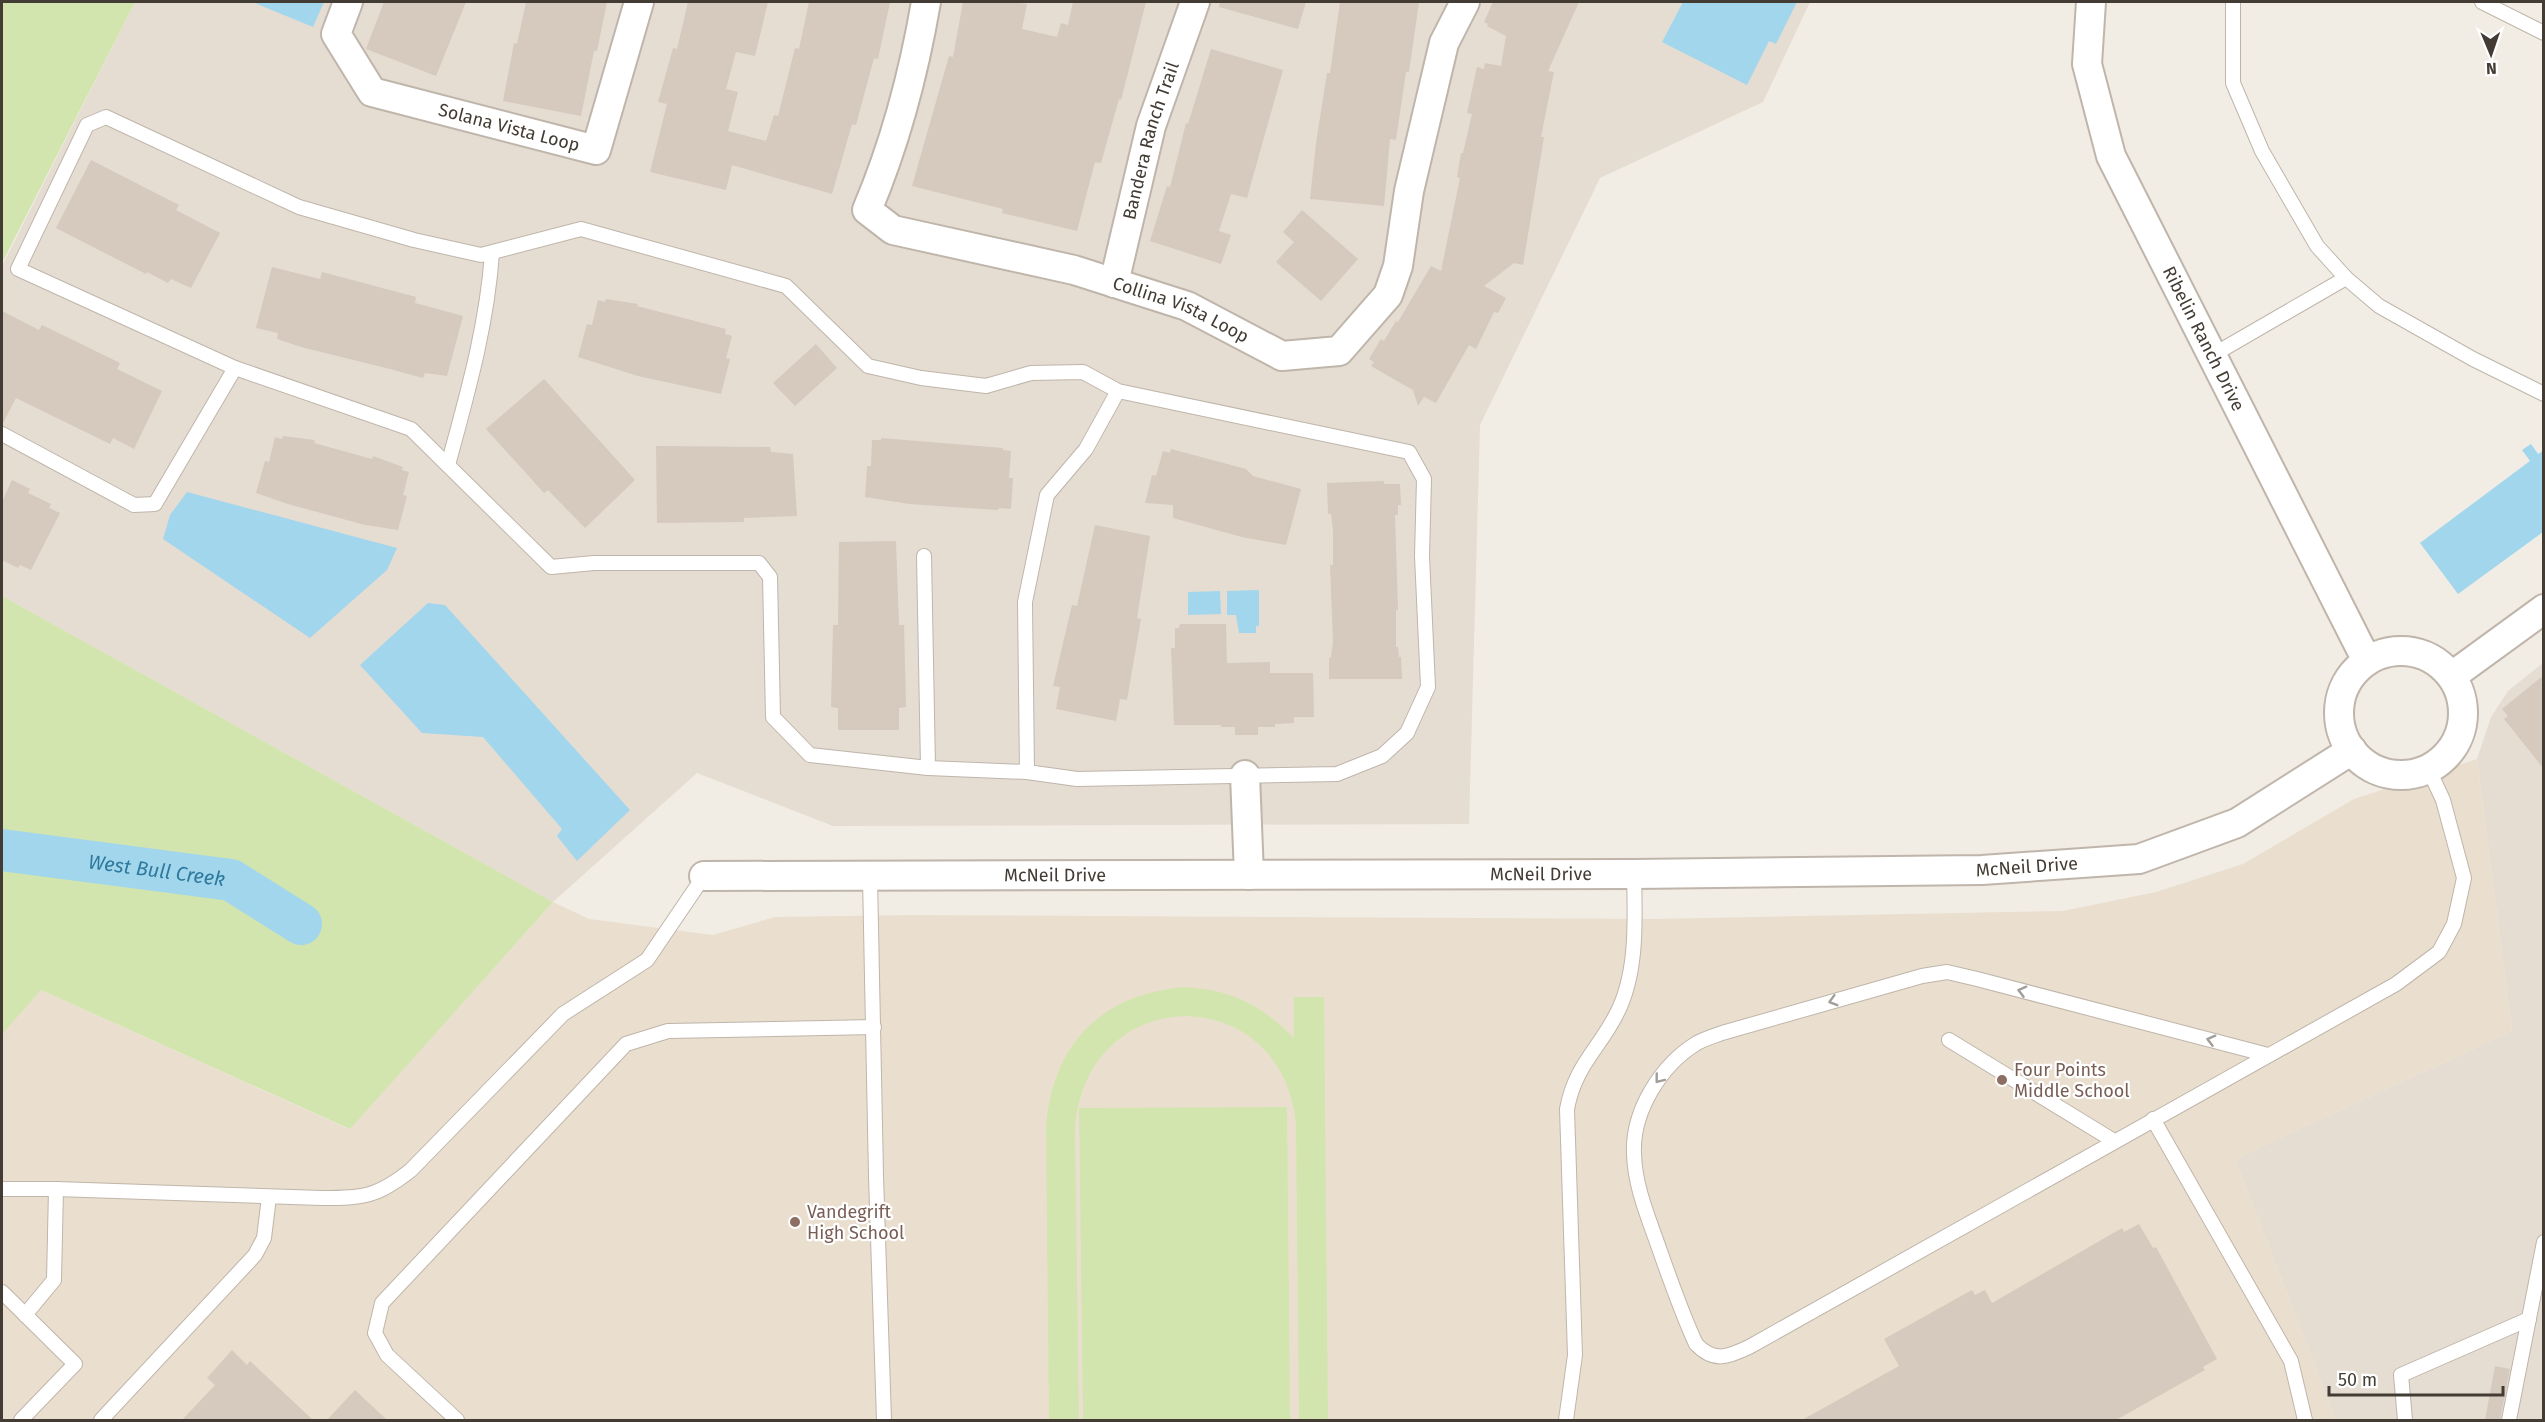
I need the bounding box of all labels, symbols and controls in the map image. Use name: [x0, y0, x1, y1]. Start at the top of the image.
north arrow: [2461, 24, 2521, 84]
street label: Bandera Ranch Trail: [1118, 59, 1184, 222]
text: N: [2486, 59, 2497, 78]
street label: Solana Vista Loop: [436, 99, 582, 156]
street label: Ribelin Ranch Drive: [2158, 263, 2249, 415]
street label: Collina Vista Loop: [1110, 272, 1253, 348]
water label: West Bull Creek: [87, 849, 227, 891]
street label: McNeil Drive: [1975, 852, 2079, 881]
street label: McNeil Drive: [1490, 863, 1592, 885]
street label: McNeil Drive: [1004, 864, 1106, 886]
one-way arrow: [2017, 985, 2027, 998]
one-way arrow: [1828, 994, 1839, 1006]
one-way arrow: [2206, 1035, 2217, 1047]
place label: Four Points Middle School: [2014, 1059, 2130, 1102]
one-way arrow: [1656, 1072, 1667, 1083]
marker: Four Points Middle School: [1995, 1073, 2009, 1087]
place label: Vandegrift High School: [807, 1201, 904, 1244]
marker: Vandegrift High School: [788, 1215, 802, 1229]
scale bar: [2329, 1359, 2503, 1397]
text: 50 m: [2338, 1369, 2377, 1391]

